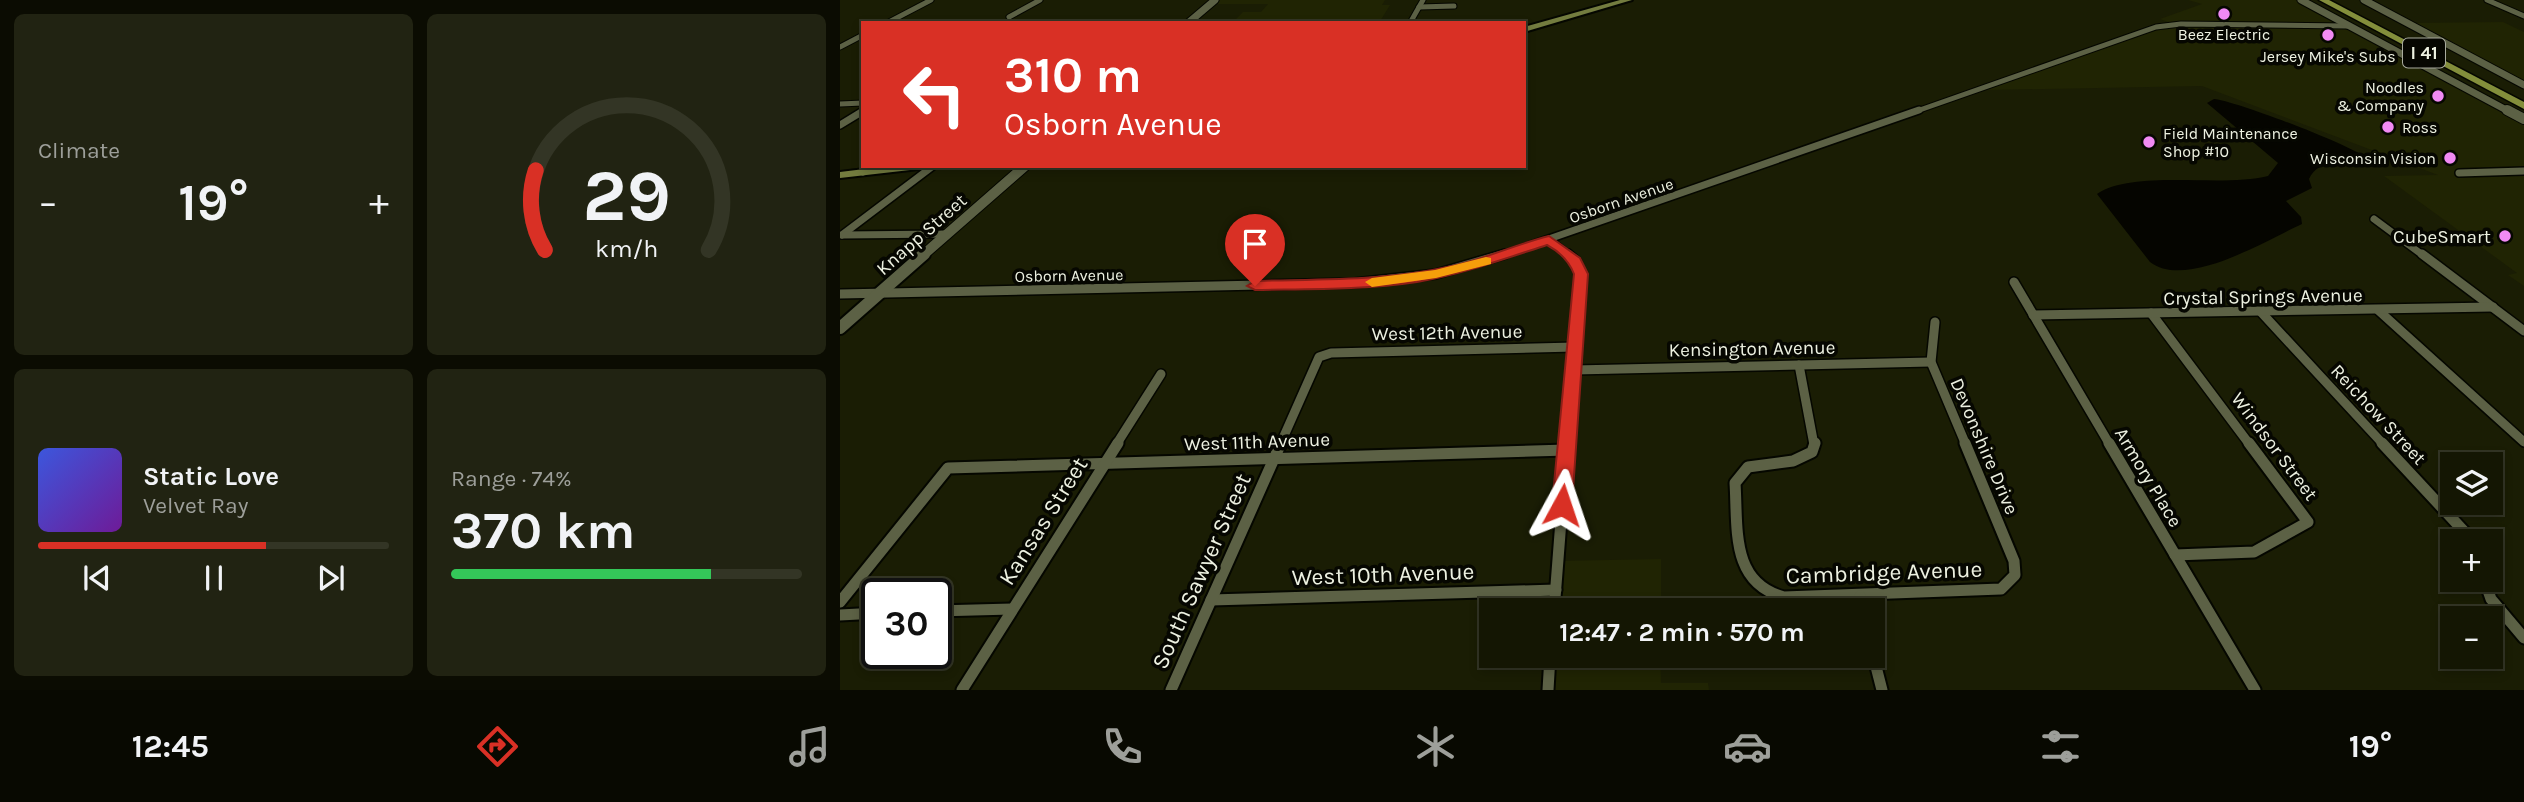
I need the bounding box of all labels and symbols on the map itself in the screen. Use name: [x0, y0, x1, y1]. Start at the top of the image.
marker: Beez Electric: [2216, 6, 2232, 22]
place label: Beez Electric: [2178, 25, 2270, 44]
marker: Jersey Mike's Subs: [2320, 27, 2336, 43]
road number: I 41: [2403, 38, 2445, 68]
place label: Jersey Mike's Subs: [2260, 47, 2396, 66]
place label: Noodles & Company: [2337, 78, 2425, 115]
marker: Noodles & Company: [2430, 88, 2446, 104]
place label: Ross: [2402, 118, 2437, 137]
marker: Ross: [2380, 119, 2396, 135]
place label: Field Maintenance Shop #10: [2163, 124, 2298, 161]
marker: Field Maintenance Shop #10: [2141, 134, 2157, 150]
place label: Wisconsin Vision: [2310, 149, 2436, 168]
marker: Wisconsin Vision: [2442, 150, 2458, 166]
street label: Osborn Avenue: [1567, 174, 1676, 227]
street label: Knapp Street: [872, 190, 971, 280]
pin: [1225, 214, 1285, 286]
place label: CubeSmart: [2393, 226, 2491, 248]
marker: CubeSmart: [2497, 228, 2513, 244]
street label: Osborn Avenue: [1014, 265, 1124, 286]
street label: Crystal Springs Avenue: [2163, 284, 2363, 310]
street label: West 12th Avenue: [1371, 321, 1523, 345]
street label: Kensington Avenue: [1669, 337, 1836, 361]
street label: Reichow Street: [2326, 360, 2430, 469]
street label: Devonshire Drive: [1945, 375, 2023, 518]
street label: Windsor Street: [2227, 388, 2322, 505]
street label: Armory Place: [2110, 424, 2186, 531]
street label: West 11th Avenue: [1184, 428, 1330, 456]
street label: Kansas Street: [993, 452, 1094, 590]
position arrow: [1525, 468, 1599, 542]
street label: South Sawyer Street: [1146, 469, 1257, 673]
street label: Cambridge Avenue: [1785, 556, 1983, 589]
street label: West 10th Avenue: [1291, 558, 1475, 591]
speed limit sign: 30: [861, 578, 952, 669]

